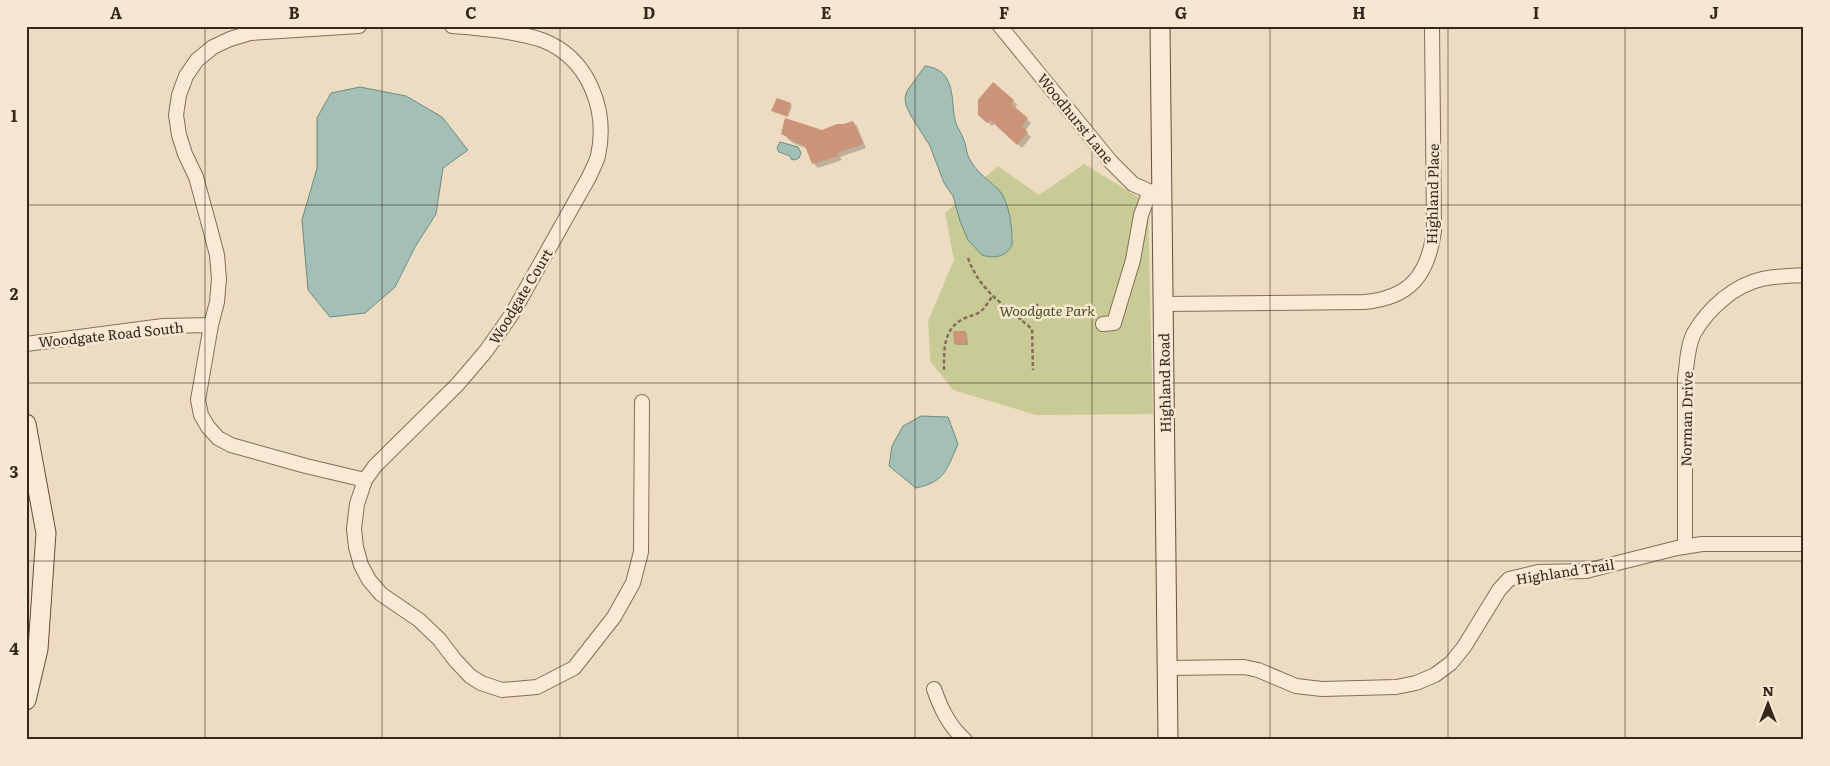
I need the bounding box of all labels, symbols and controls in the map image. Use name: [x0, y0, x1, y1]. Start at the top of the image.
text: A: [110, 0, 122, 24]
text: B: [288, 0, 300, 24]
text: C: [465, 0, 477, 24]
text: D: [643, 0, 655, 24]
text: E: [821, 0, 832, 24]
text: F: [999, 0, 1009, 24]
text: G: [1175, 0, 1187, 24]
text: H: [1352, 0, 1366, 24]
text: I: [1533, 0, 1539, 24]
text: J: [1709, 0, 1719, 24]
street label: Woodhurst Lane: [1033, 69, 1119, 167]
text: 1: [11, 103, 18, 127]
street label: Highland Place: [1421, 143, 1443, 245]
street label: Woodgate Court: [483, 244, 557, 348]
text: 2: [10, 281, 19, 305]
park label: Woodgate Park: [999, 300, 1095, 320]
street label: Woodgate Road South: [37, 316, 185, 352]
street label: Highland Road: [1153, 332, 1175, 433]
street label: Norman Drive: [1675, 371, 1697, 467]
text: 3: [10, 459, 19, 483]
street label: Highland Trail: [1514, 553, 1616, 589]
text: 4: [9, 636, 19, 660]
north arrow: [1742, 678, 1792, 728]
text: N: [1762, 680, 1774, 700]

